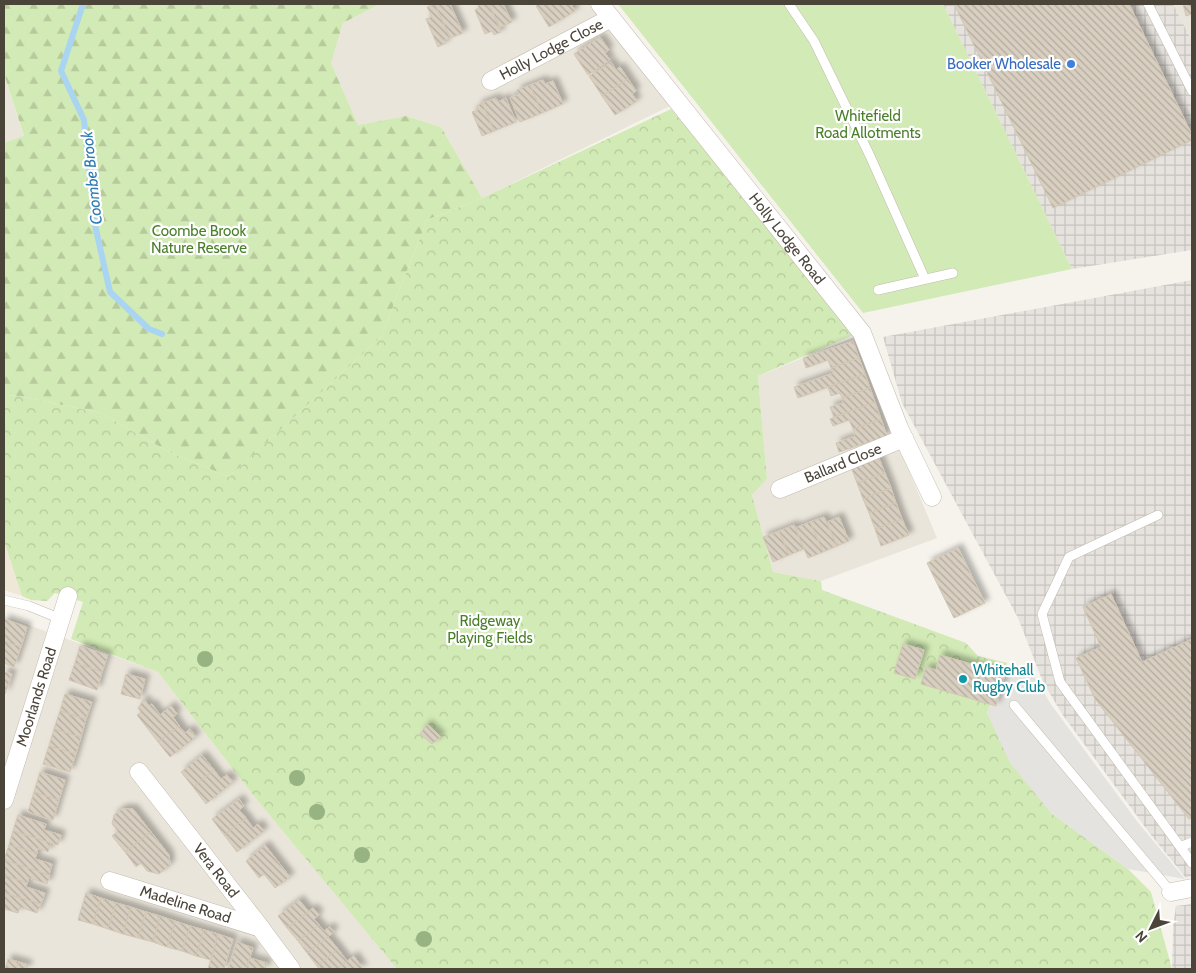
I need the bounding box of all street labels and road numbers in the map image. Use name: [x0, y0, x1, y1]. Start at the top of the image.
street label: Holly Lodge Close: [497, 15, 606, 84]
street label: Holly Lodge Road: [745, 189, 829, 288]
street label: Ballard Close: [802, 439, 884, 487]
street label: Moorlands Road: [12, 645, 60, 749]
street label: Vera Road: [189, 840, 243, 901]
street label: Madeline Road: [138, 882, 233, 927]

